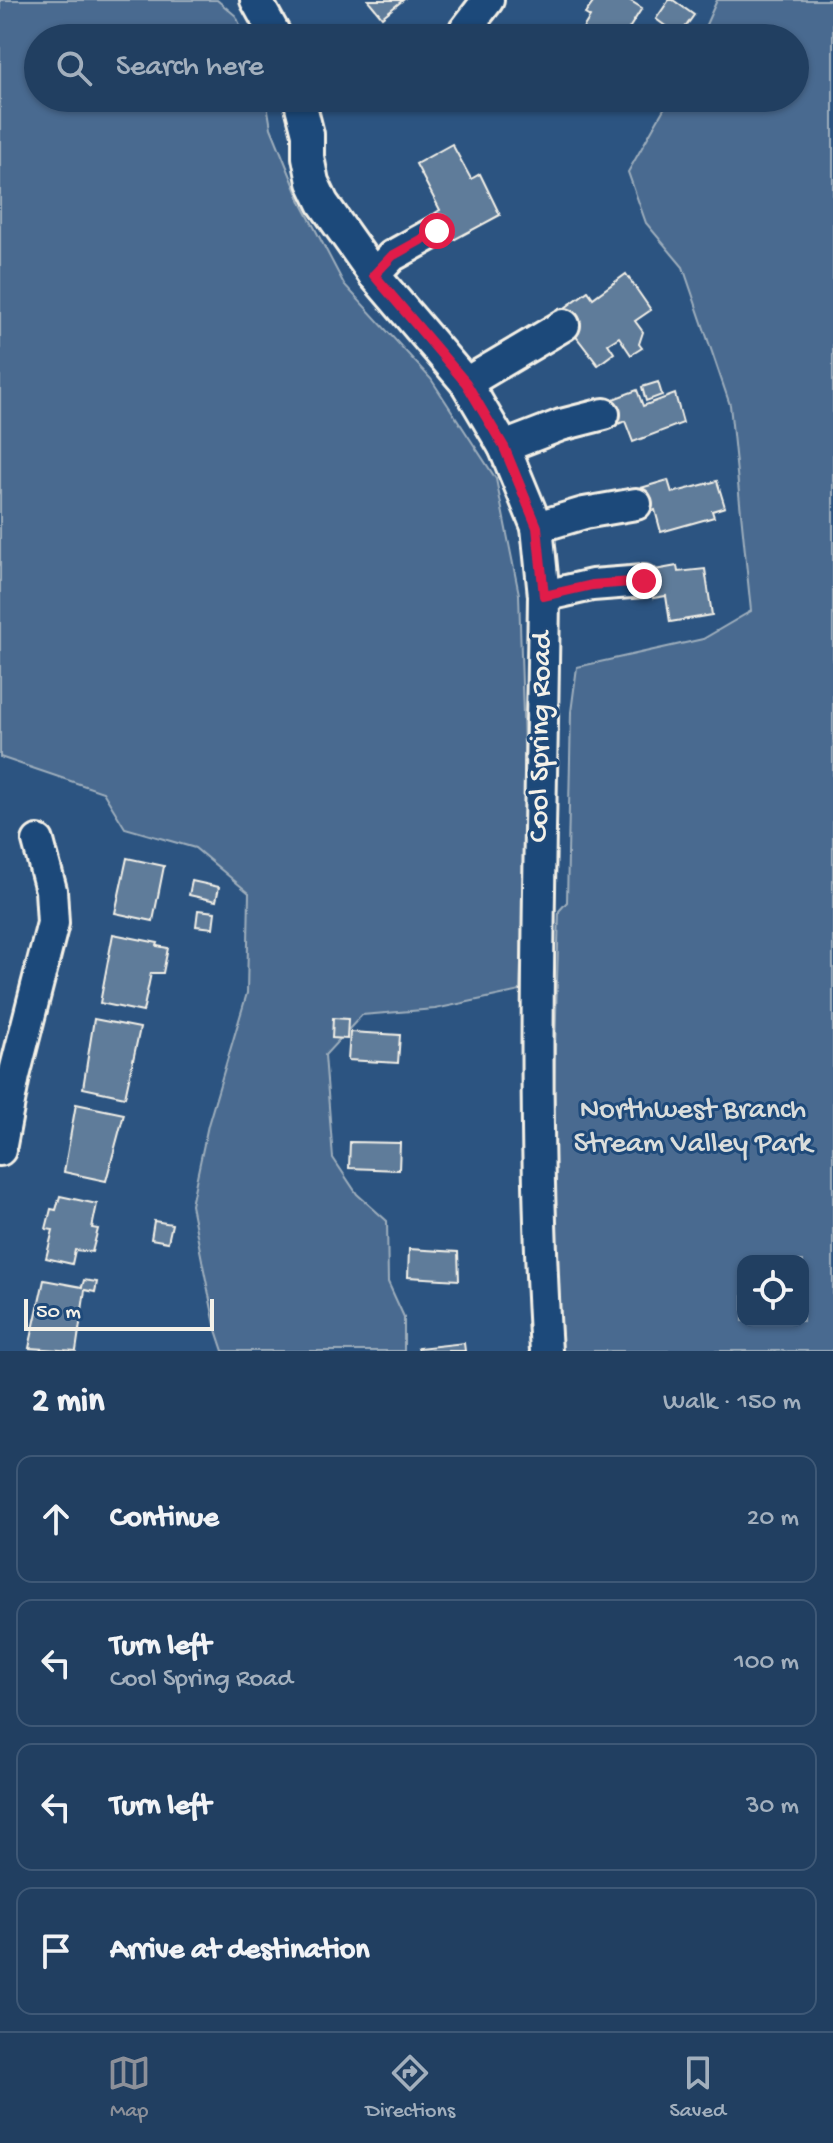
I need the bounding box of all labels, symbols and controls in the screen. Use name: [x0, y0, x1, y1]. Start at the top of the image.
search box: [24, 24, 809, 112]
icon: search: [52, 46, 96, 90]
text: Search here: [116, 51, 264, 86]
route start: [419, 213, 455, 249]
route end: [626, 563, 662, 599]
street label: Cool Spring Road: [523, 629, 561, 843]
park label: Northwest Branch Stream Valley Park: [574, 1094, 815, 1163]
map controls: [737, 1255, 809, 1327]
button: locate: [737, 1255, 809, 1327]
scale bar: [24, 1295, 214, 1331]
text: 50 m: [36, 1300, 81, 1326]
text: 2 min: [32, 1383, 104, 1423]
text: Walk · 150 m: [663, 1388, 801, 1419]
icon: ahead: [34, 1497, 78, 1541]
text: Continue: [110, 1502, 219, 1537]
text: 20 m: [747, 1504, 799, 1535]
text: Turn left: [110, 1630, 211, 1665]
icon: left: [34, 1641, 78, 1685]
text: 100 m: [734, 1648, 799, 1679]
text: Cool Spring Road: [110, 1665, 293, 1696]
icon: left: [34, 1785, 78, 1829]
text: Turn left: [110, 1790, 211, 1825]
text: 30 m: [746, 1792, 799, 1823]
icon: arrive: [34, 1929, 78, 1973]
text: Arrive at destination: [110, 1934, 370, 1969]
tab: Map: [107, 2051, 151, 2125]
tab: Directions: [366, 2051, 455, 2125]
tab: Saved: [669, 2051, 726, 2125]

